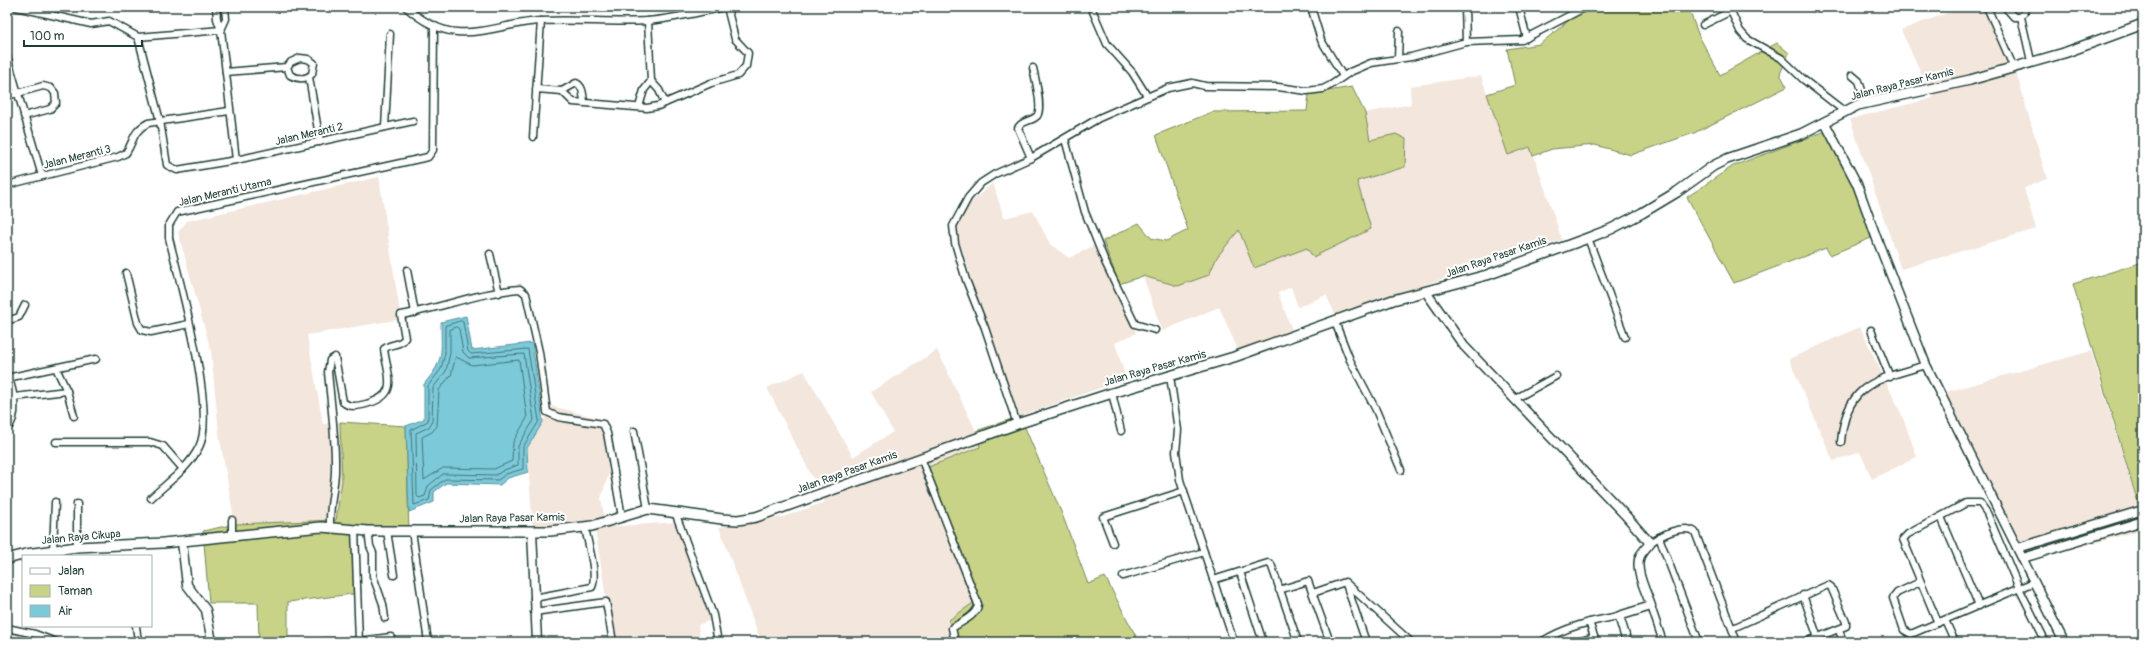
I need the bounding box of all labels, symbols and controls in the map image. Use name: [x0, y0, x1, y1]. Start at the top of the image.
scale bar: [24, 22, 142, 48]
text: 100 m: [30, 29, 65, 44]
street label: Jalan Raya Pasar Kamis: [1849, 65, 1955, 103]
street label: Jalan Meranti 2: [274, 120, 344, 148]
street label: Jalan Meranti 3: [42, 142, 112, 172]
street label: Jalan Meranti Utama: [177, 175, 273, 209]
street label: Jalan Raya Pasar Kamis: [1444, 234, 1548, 280]
street label: Jalan Raya Pasar Kamis: [1102, 347, 1208, 389]
street label: Jalan Raya Pasar Kamis: [795, 448, 899, 496]
street label: Jalan Raya Pasar Kamis: [459, 511, 565, 525]
street label: Jalan Raya Cikupa: [41, 527, 121, 547]
legend: [22, 555, 152, 627]
text: Jalan: [58, 564, 84, 579]
text: Taman: [58, 584, 92, 599]
text: Air: [58, 604, 73, 619]

